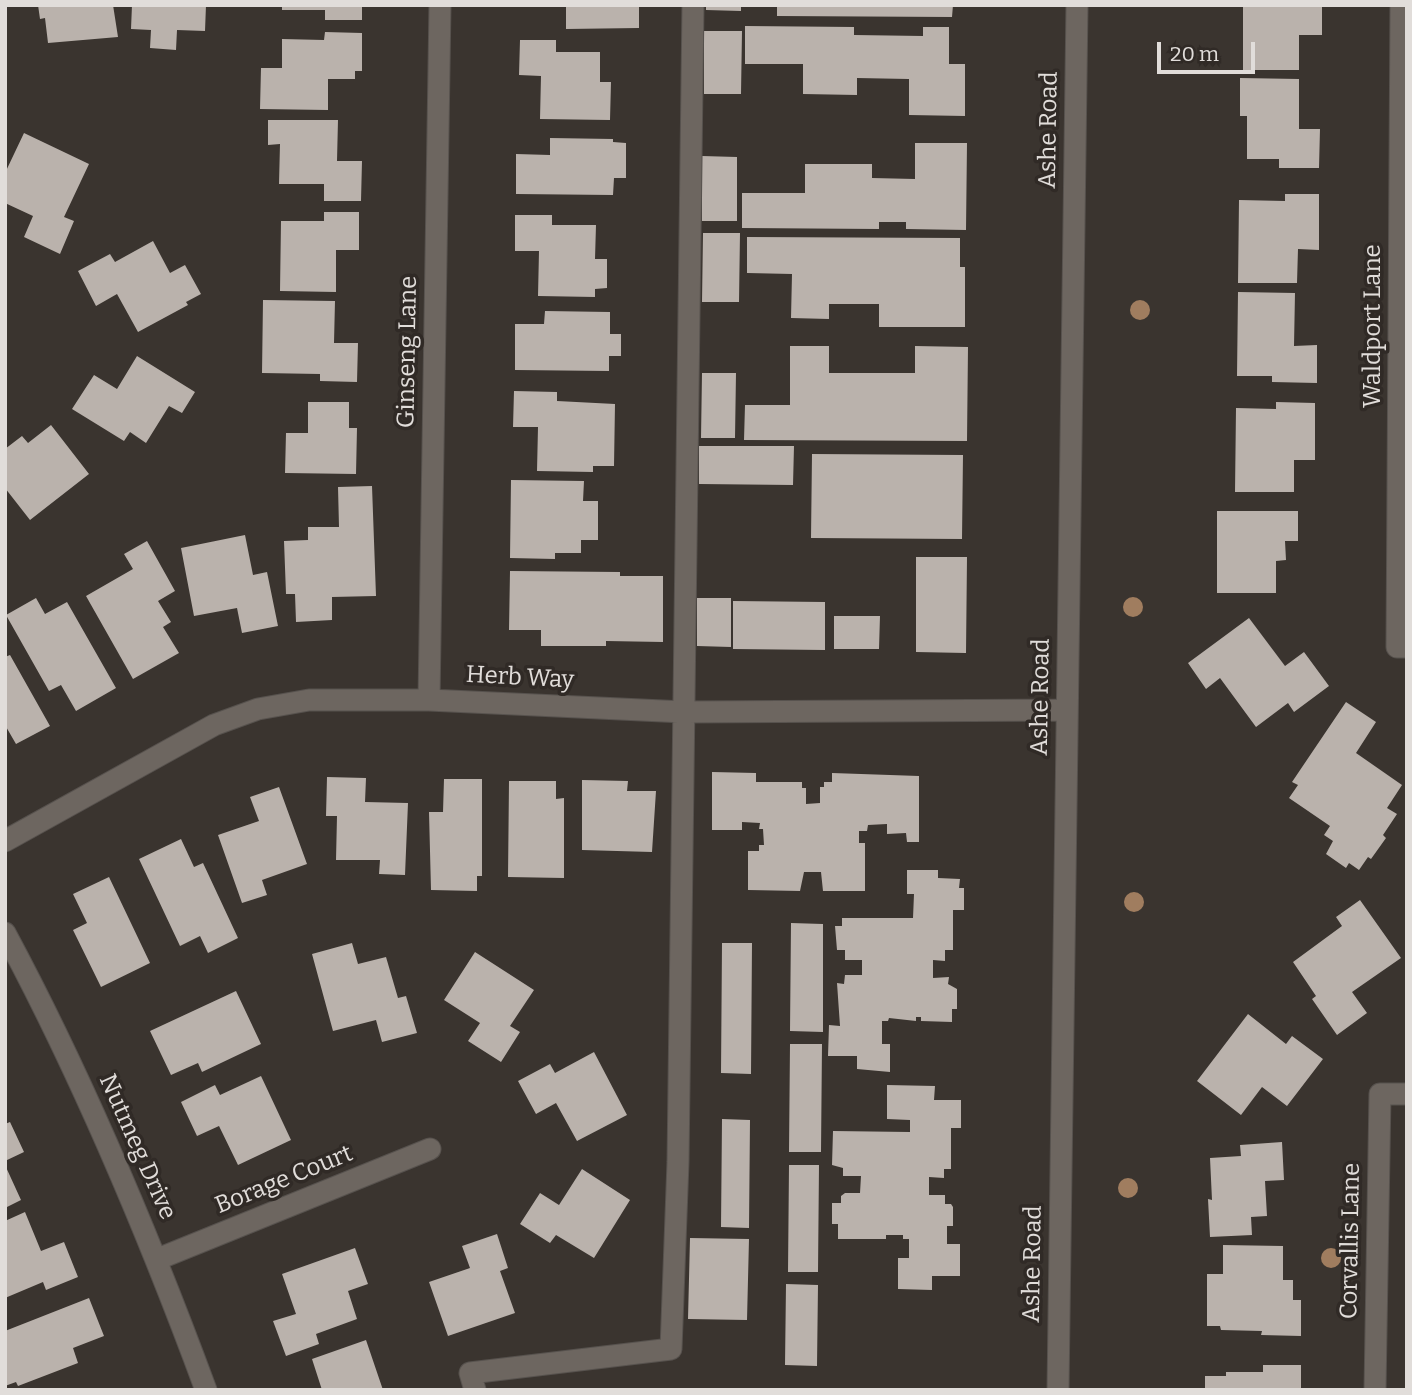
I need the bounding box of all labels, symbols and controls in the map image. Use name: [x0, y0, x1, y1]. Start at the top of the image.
scale bar: [1160, 28, 1258, 72]
text: 20 m: [1170, 41, 1219, 67]
street label: Ashe Road: [1034, 71, 1064, 189]
street label: Waldport Lane: [1359, 244, 1387, 408]
street label: Ginseng Lane: [392, 276, 424, 428]
street label: Ashe Road: [1026, 638, 1056, 756]
street label: Herb Way: [465, 661, 575, 695]
street label: Nutmeg Drive: [92, 1070, 182, 1224]
street label: Borage Court: [211, 1139, 357, 1221]
street label: Corvallis Lane: [1335, 1163, 1367, 1319]
street label: Ashe Road: [1018, 1205, 1048, 1323]

